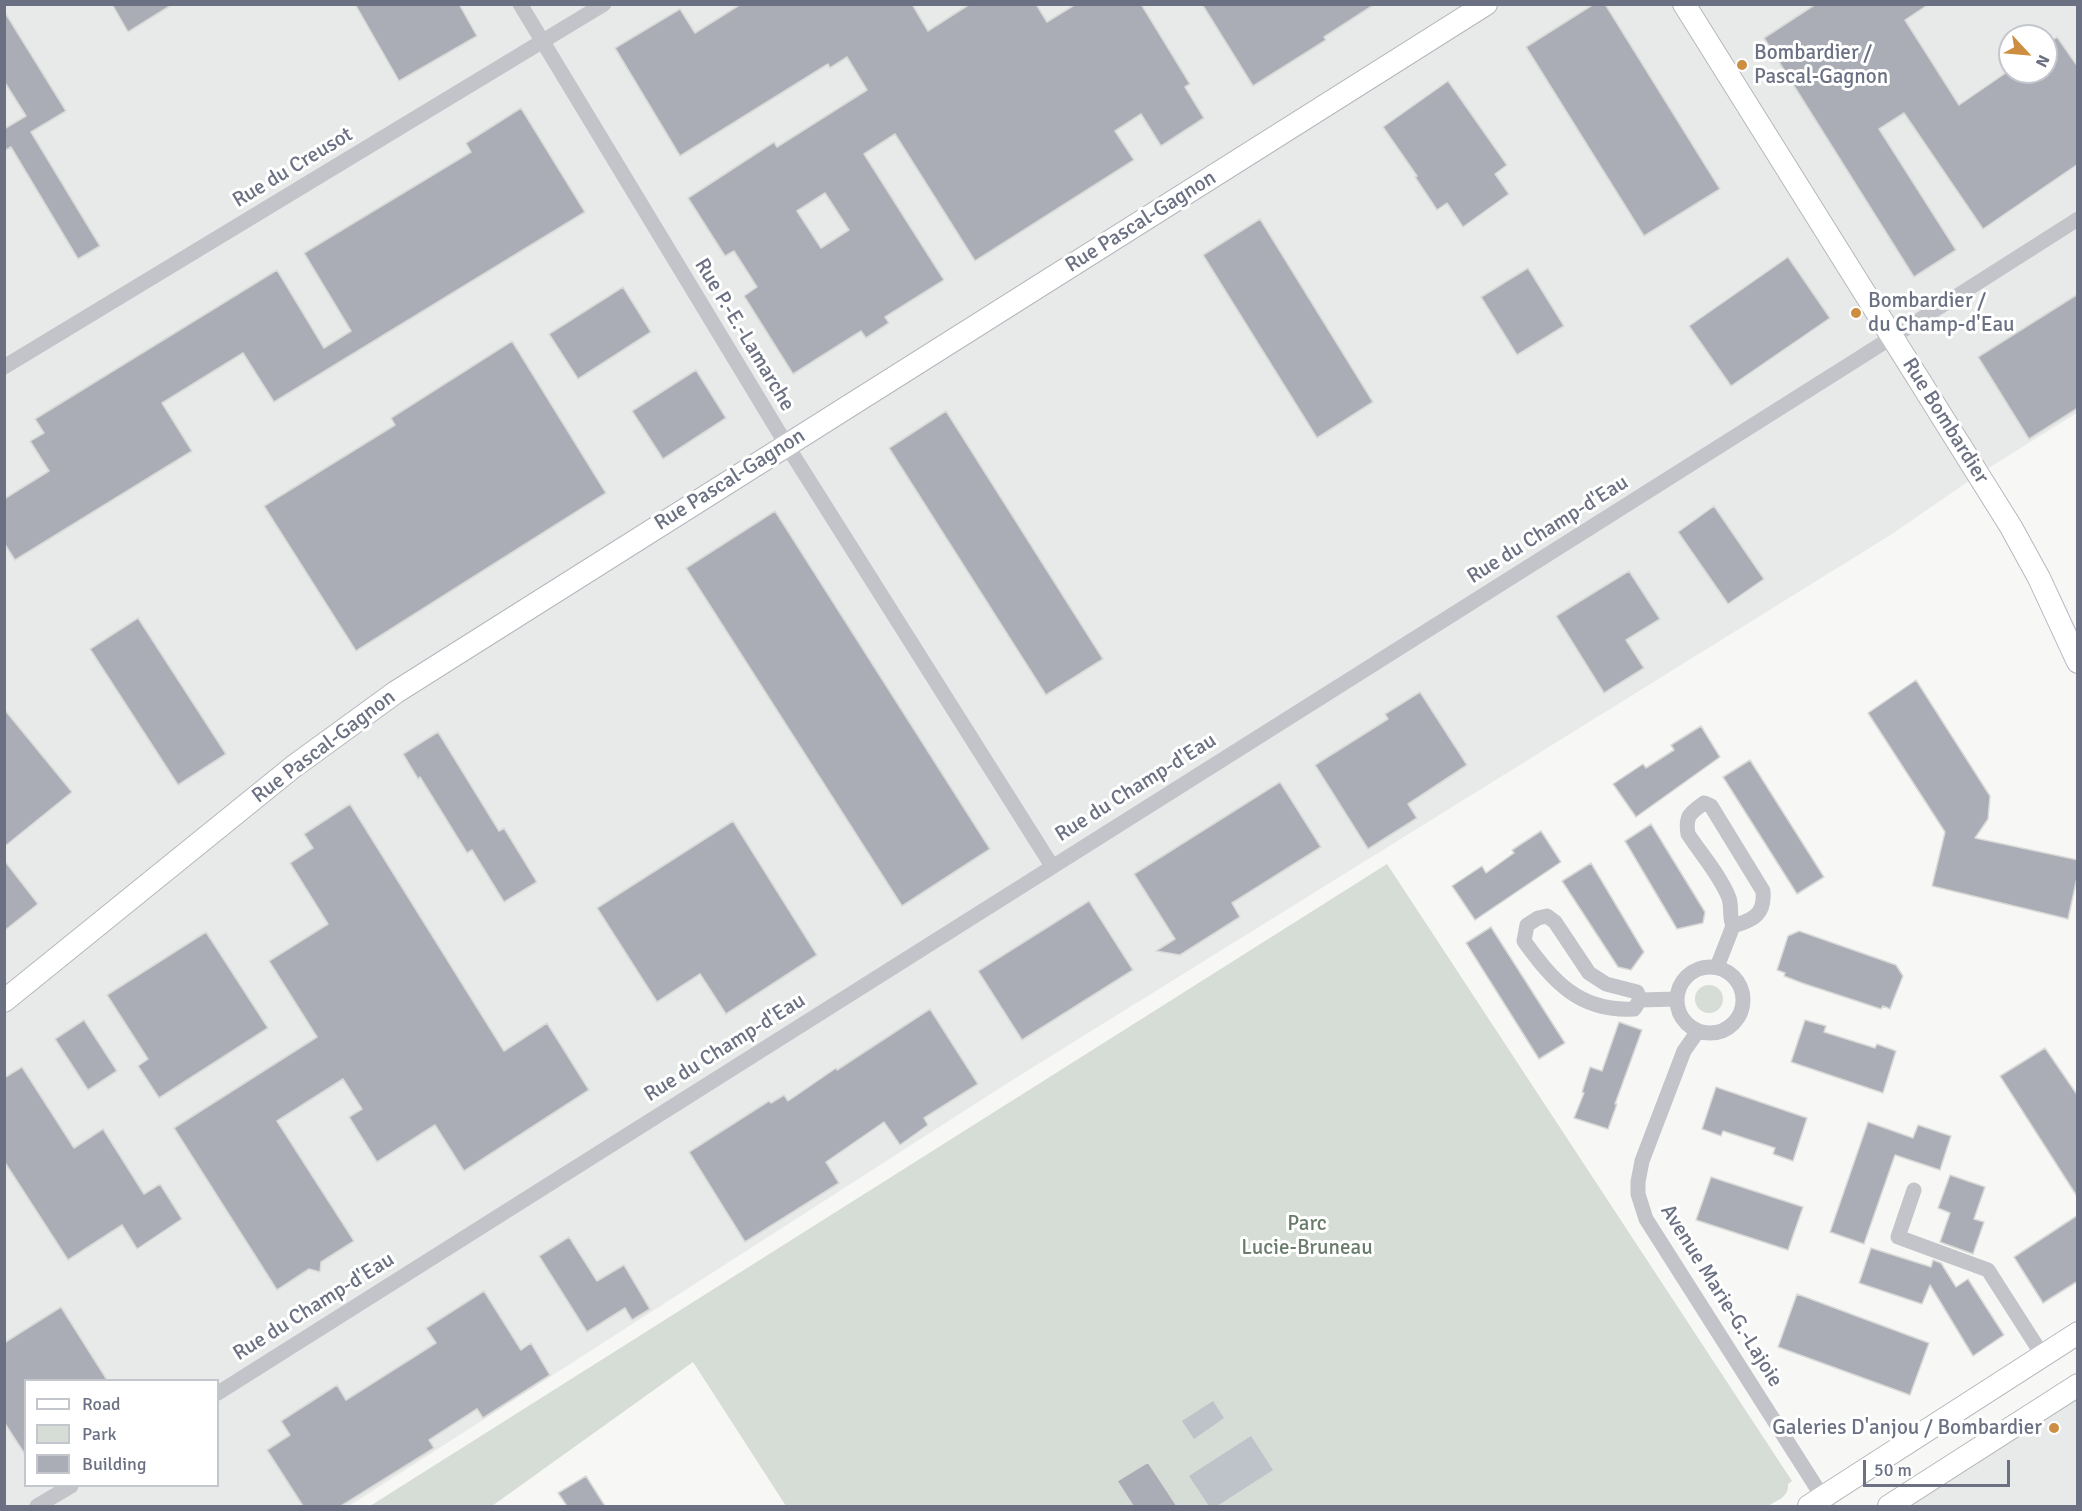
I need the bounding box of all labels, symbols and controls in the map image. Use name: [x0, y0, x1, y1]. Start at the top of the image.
north arrow: [1998, 24, 2058, 84]
place label: Bombardier / Pascal-Gagnon: [1754, 40, 1888, 90]
text: N: [2031, 52, 2054, 70]
marker: Bombardier / Pascal-Gagnon: [1735, 58, 1749, 72]
street label: Rue du Creusot: [229, 122, 357, 214]
street label: Rue Pascal-Gagnon: [1061, 166, 1221, 278]
street label: Rue P.-E.-Lamarche: [689, 254, 799, 416]
place label: Bombardier / du Champ-d'Eau: [1868, 288, 2015, 338]
marker: Bombardier / du Champ-d'Eau: [1849, 306, 1863, 320]
street label: Rue Bombardier: [1896, 354, 1994, 488]
street label: Rue Pascal-Gagnon: [650, 424, 810, 536]
street label: Rue du Champ-d'Eau: [1463, 470, 1633, 590]
street label: Rue Pascal-Gagnon: [247, 685, 401, 809]
street label: Rue du Champ-d'Eau: [1051, 728, 1221, 848]
street label: Rue du Champ-d'Eau: [640, 988, 810, 1108]
street label: Avenue Marie-G.-Lajoie: [1655, 1200, 1787, 1392]
park label: Parc Lucie-Bruneau: [1241, 1211, 1373, 1261]
street label: Rue du Champ-d'Eau: [229, 1247, 399, 1367]
legend: [24, 1379, 219, 1487]
text: Road: [82, 1393, 121, 1415]
place label: Galeries D'anjou / Bombardier: [1772, 1415, 2042, 1441]
marker: Galeries D'anjou / Bombardier: [2047, 1421, 2061, 1435]
text: Park: [82, 1423, 117, 1445]
scale bar: [1866, 1448, 2013, 1486]
text: Building: [82, 1453, 146, 1475]
text: 50 m: [1874, 1459, 1912, 1481]

